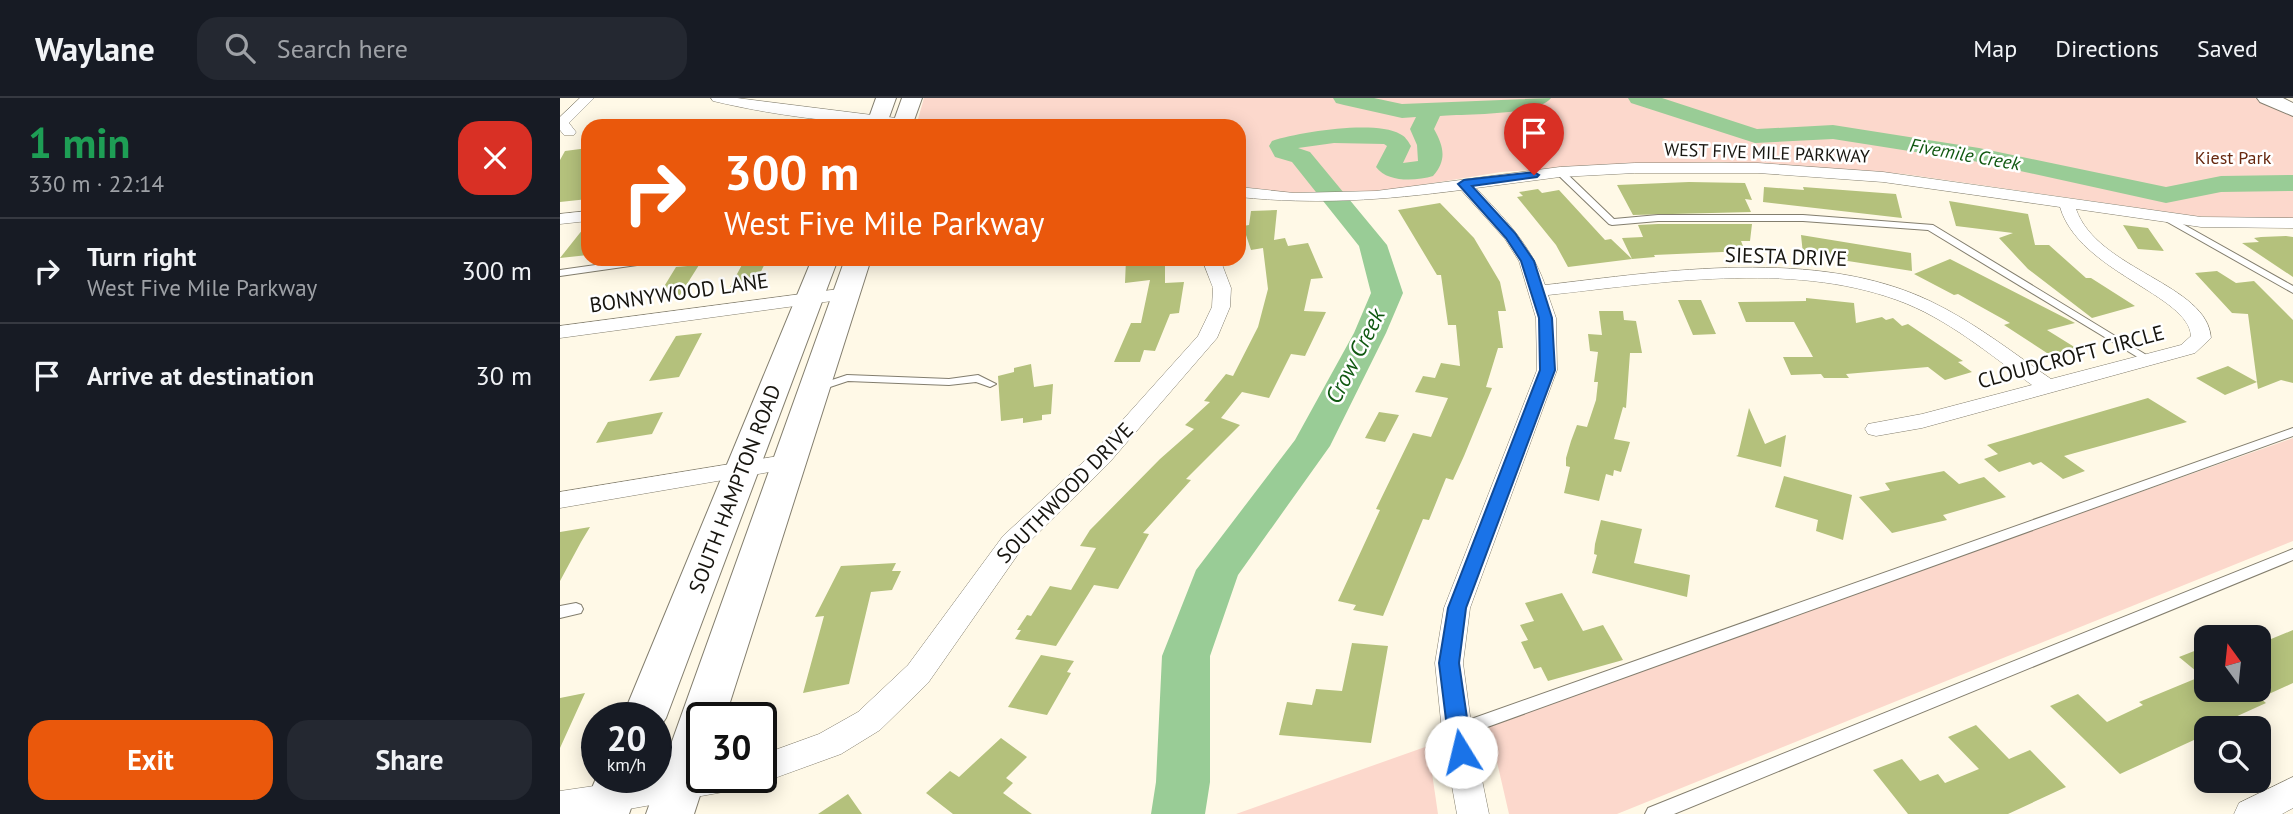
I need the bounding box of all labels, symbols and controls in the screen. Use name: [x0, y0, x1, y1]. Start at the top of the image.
search box: [197, 17, 687, 80]
text: Waylane: [35, 27, 155, 70]
icon: search: [221, 29, 259, 67]
text: Search here: [277, 32, 408, 65]
text: Map: [1973, 33, 2017, 64]
text: Directions: [2055, 33, 2159, 64]
text: Saved: [2197, 33, 2258, 64]
pin: [1504, 103, 1564, 175]
icon: arrive: [1515, 114, 1553, 152]
text: 1 min: [28, 115, 130, 170]
button: close: [458, 121, 532, 195]
water label: Fivemile Creek: [1908, 132, 2024, 176]
street label: WEST FIVE MILE PARKWAY: [1664, 137, 1870, 168]
text: 300 m: [724, 140, 859, 204]
park label: Kiest Park: [2195, 146, 2272, 169]
icon: right: [609, 147, 700, 238]
text: 330 m · 22:14: [28, 169, 164, 198]
text: West Five Mile Parkway: [724, 202, 1044, 244]
text: Turn right: [87, 240, 196, 273]
street label: SIESTA DRIVE: [1724, 241, 1848, 272]
icon: right: [28, 252, 66, 290]
text: 300 m: [461, 254, 532, 287]
street label: BONNYWOOD LANE: [588, 267, 770, 318]
text: West Five Mile Parkway: [87, 273, 317, 302]
water label: Crow Creek: [1318, 302, 1392, 408]
street label: CLOUDCROFT CIRCLE: [1975, 319, 2167, 394]
icon: arrive: [28, 357, 66, 395]
text: Arrive at destination: [87, 359, 314, 392]
text: 30 m: [476, 359, 532, 392]
street label: SOUTH HAMPTON ROAD: [682, 381, 787, 597]
street label: SOUTHWOOD DRIVE: [990, 417, 1139, 569]
north arrow: [2194, 625, 2272, 702]
map controls: [2194, 625, 2271, 793]
speed limit sign: 30: [686, 702, 777, 793]
text: 20: [607, 715, 646, 761]
position arrow: [1424, 715, 1498, 789]
button: search: [2194, 716, 2271, 793]
button: Exit: [28, 720, 273, 800]
button: Share: [287, 720, 532, 800]
text: km/h: [607, 753, 646, 776]

